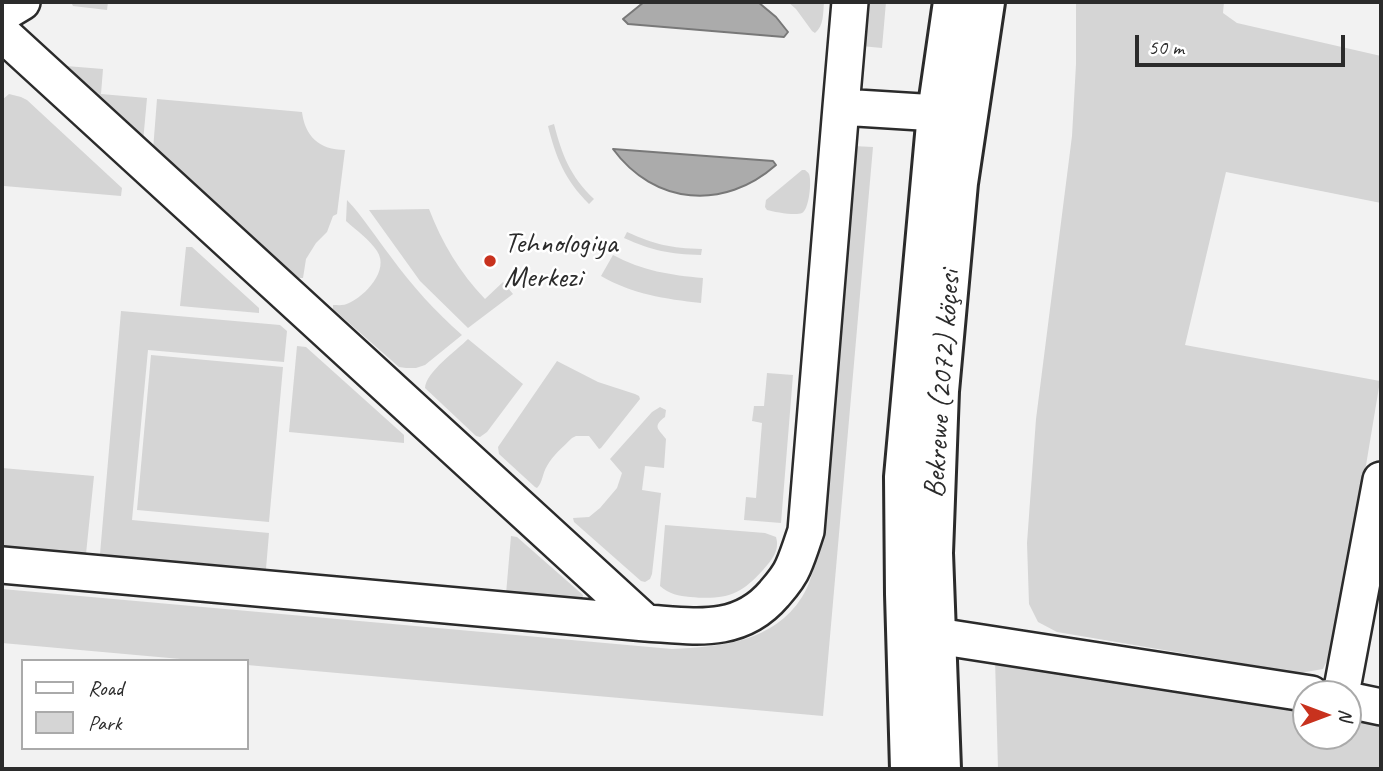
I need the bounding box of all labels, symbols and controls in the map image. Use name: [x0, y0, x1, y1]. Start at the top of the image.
scale bar: [1138, 21, 1348, 65]
text: 50 m: [1148, 34, 1184, 60]
place label: Tehnologiya Merkezi: [504, 226, 617, 296]
marker: Tehnologiya Merkezi: [482, 253, 498, 269]
street label: Bekrewe (2072) köçesi: [917, 269, 969, 499]
legend: [21, 659, 248, 750]
text: Road: [88, 675, 123, 701]
north arrow: [1292, 680, 1362, 750]
text: N: [1334, 709, 1358, 721]
text: Park: [88, 710, 121, 736]

